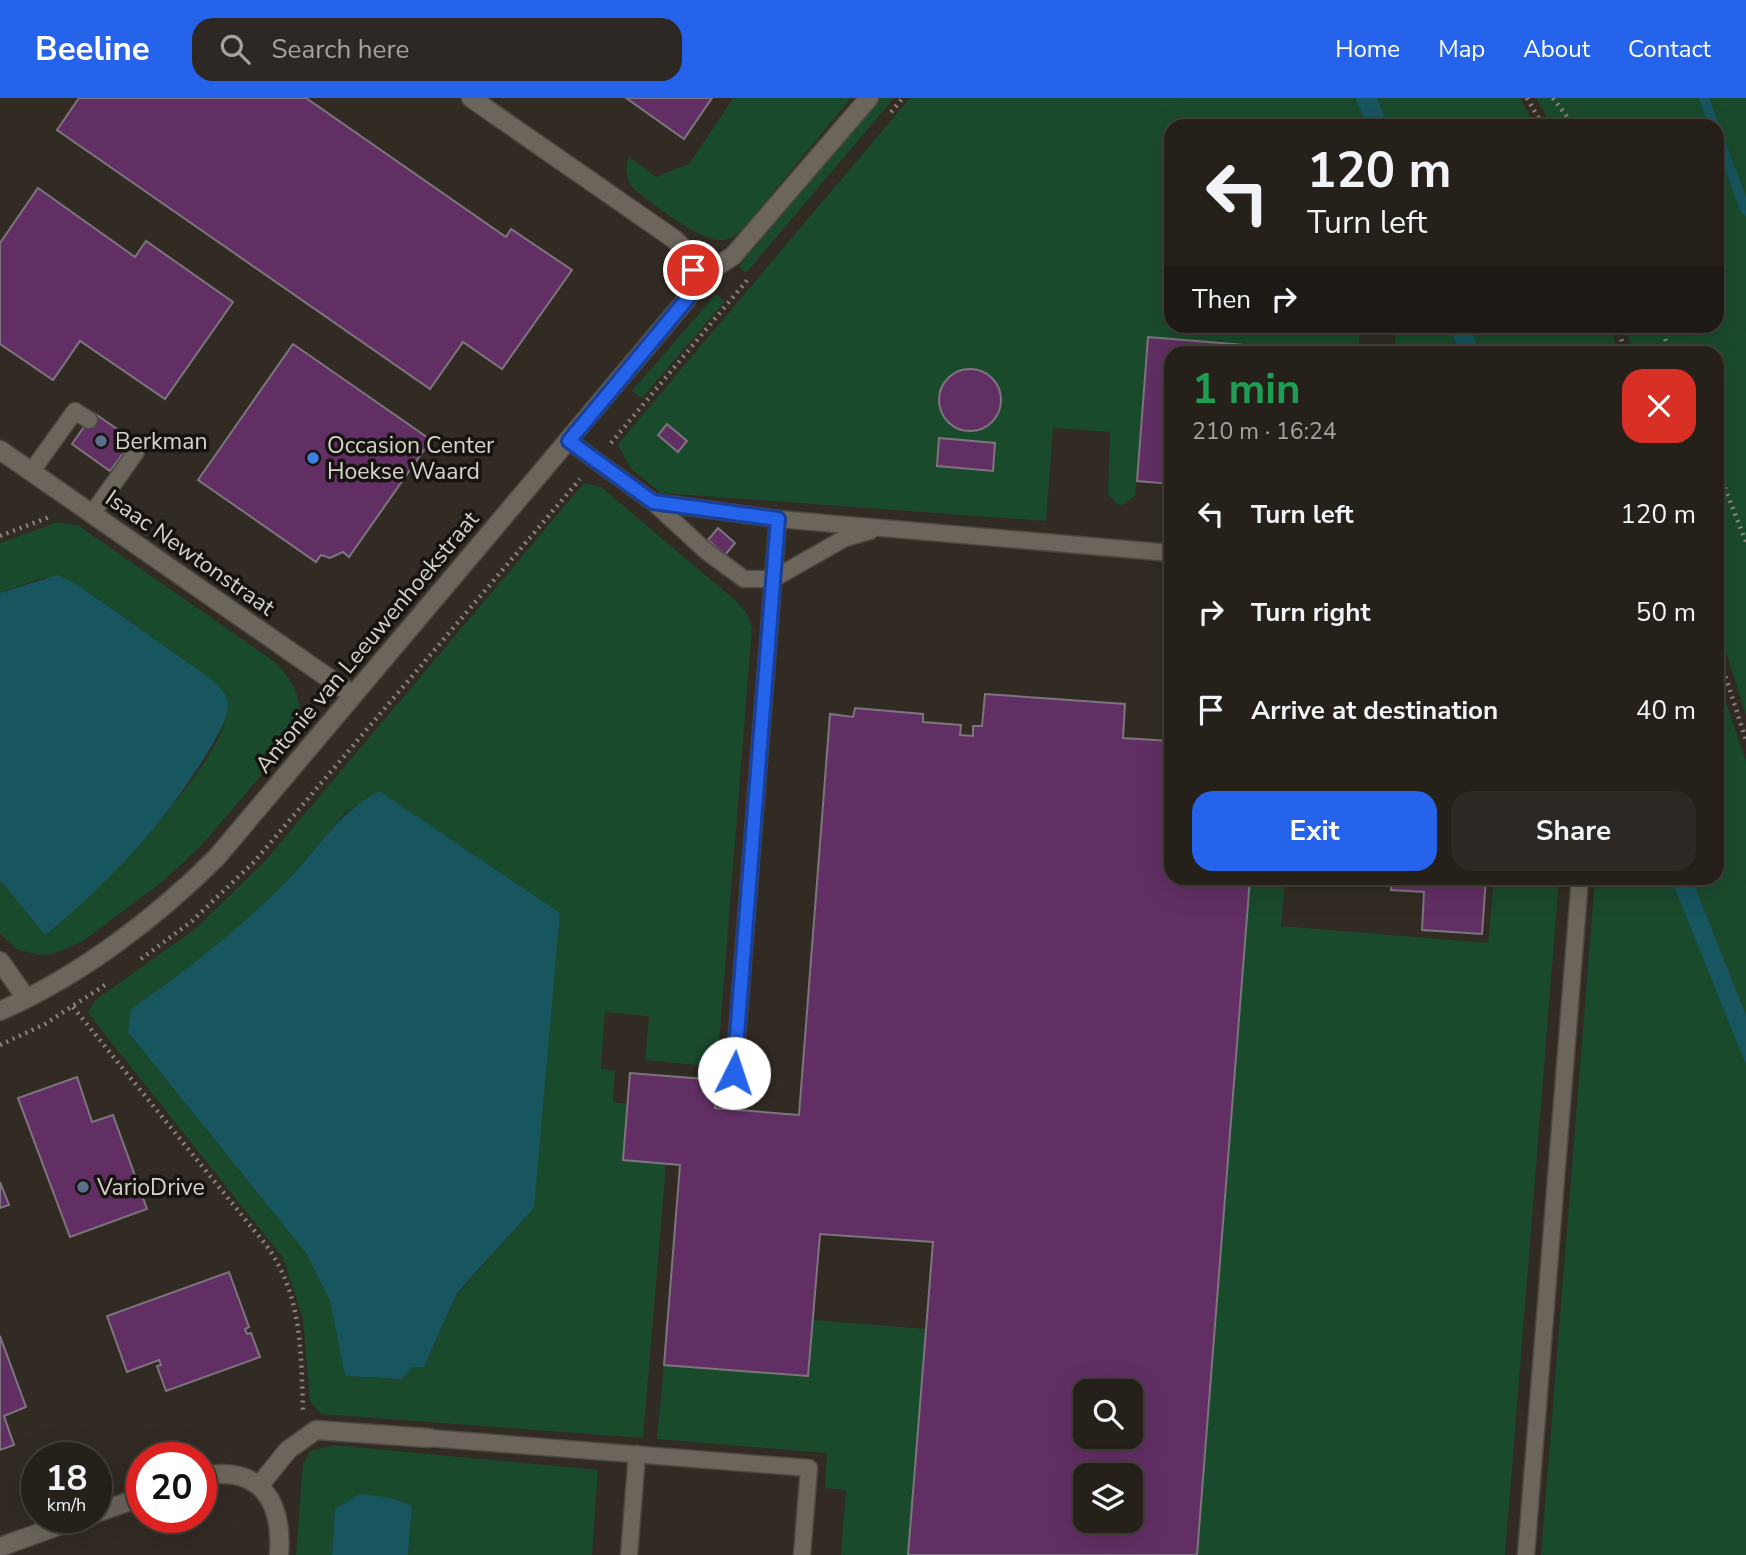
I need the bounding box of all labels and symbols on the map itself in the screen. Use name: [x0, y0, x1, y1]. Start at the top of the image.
pin: [663, 240, 723, 300]
place label: Berkman: [115, 426, 207, 457]
place label: Occasion Center Hoekse Waard: [327, 430, 495, 487]
marker: Berkman: [93, 433, 109, 449]
marker: Occasion Center Hoekse Waard: [305, 450, 321, 466]
street label: Isaac Newtonstraat: [99, 483, 282, 624]
street label: Antonie van Leeuwenhoekstraat: [248, 504, 487, 780]
position arrow: [697, 1036, 771, 1110]
place label: VarioDrive: [96, 1172, 205, 1203]
marker: VarioDrive: [75, 1179, 91, 1195]
speed limit sign: 20: [126, 1442, 217, 1533]

